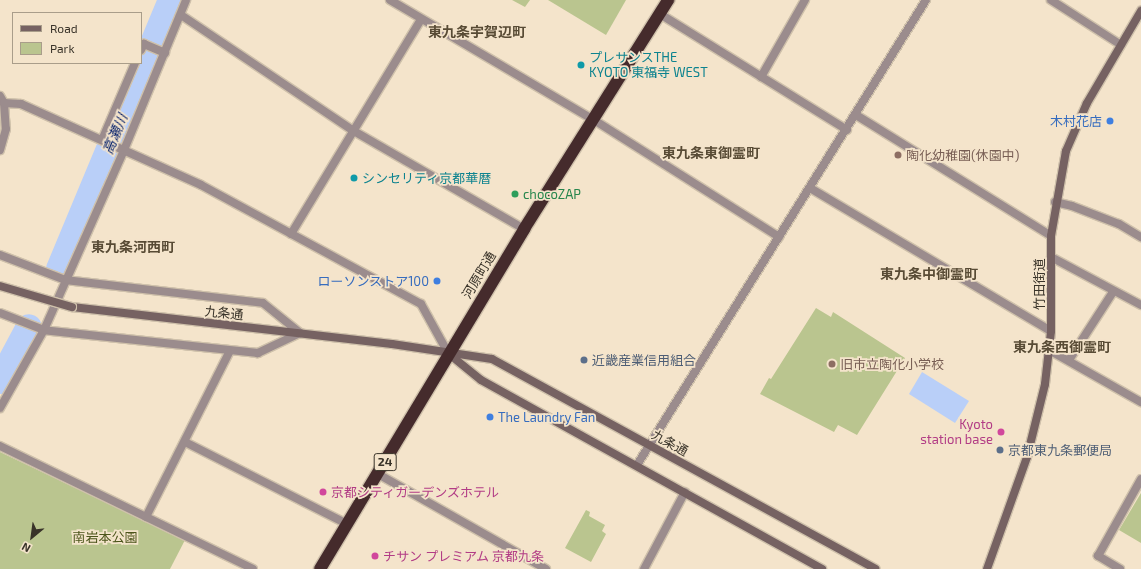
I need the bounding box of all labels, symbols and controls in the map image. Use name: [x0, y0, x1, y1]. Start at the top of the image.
legend: [12, 12, 142, 64]
text: Road: [50, 21, 78, 35]
district label: 東九条宇賀辺町: [428, 24, 526, 40]
text: Park: [50, 41, 75, 55]
place label: プレサンスTHE KYOTO 東福寺 WEST: [589, 50, 708, 81]
marker: プレサンスTHE KYOTO 東福寺 WEST: [576, 60, 586, 70]
water label: 高瀬川: [99, 111, 131, 157]
place label: 木村花店: [1050, 113, 1102, 129]
marker: 木村花店: [1105, 116, 1115, 126]
district label: 東九条東御霊町: [662, 145, 760, 161]
place label: 陶化幼稚園(休園中): [906, 147, 1019, 163]
marker: 陶化幼稚園(休園中): [893, 150, 903, 160]
place label: シンセリティ京都華暦: [362, 170, 492, 186]
marker: シンセリティ京都華暦: [349, 173, 359, 183]
place label: chocoZAP: [523, 186, 581, 202]
marker: chocoZAP: [510, 189, 520, 199]
district label: 東九条河西町: [91, 239, 175, 255]
street label: 河原町通: [459, 249, 499, 301]
street label: 竹田街道: [1031, 258, 1047, 310]
district label: 東九条中御霊町: [880, 266, 978, 282]
place label: ローソンストア100: [317, 273, 429, 289]
marker: ローソンストア100: [432, 276, 442, 286]
street label: 九条通: [204, 303, 244, 323]
district label: 東九条西御霊町: [1013, 339, 1111, 355]
place label: 近畿産業信用組合: [592, 352, 696, 368]
marker: 近畿産業信用組合: [579, 355, 589, 365]
place label: 旧市立陶化小学校: [840, 356, 944, 372]
marker: 旧市立陶化小学校: [827, 359, 837, 369]
place label: The Laundry Fan: [498, 409, 596, 425]
marker: The Laundry Fan: [485, 412, 495, 422]
place label: Kyoto station base: [920, 417, 993, 448]
street label: 九条通: [649, 427, 691, 459]
marker: Kyoto station base: [996, 427, 1006, 437]
place label: 京都東九条郵便局: [1008, 442, 1112, 458]
marker: 京都東九条郵便局: [995, 445, 1005, 455]
road number: 24: [373, 452, 397, 472]
place label: 京都シティガーデンズホテル: [331, 484, 500, 500]
marker: 京都シティガーデンズホテル: [318, 487, 328, 497]
north arrow: [12, 517, 52, 557]
park label: 南岩本公園: [73, 529, 137, 545]
text: N: [19, 540, 33, 556]
place label: チサン プレミアム 京都九条: [383, 548, 545, 564]
marker: チサン プレミアム 京都九条: [370, 551, 380, 561]

